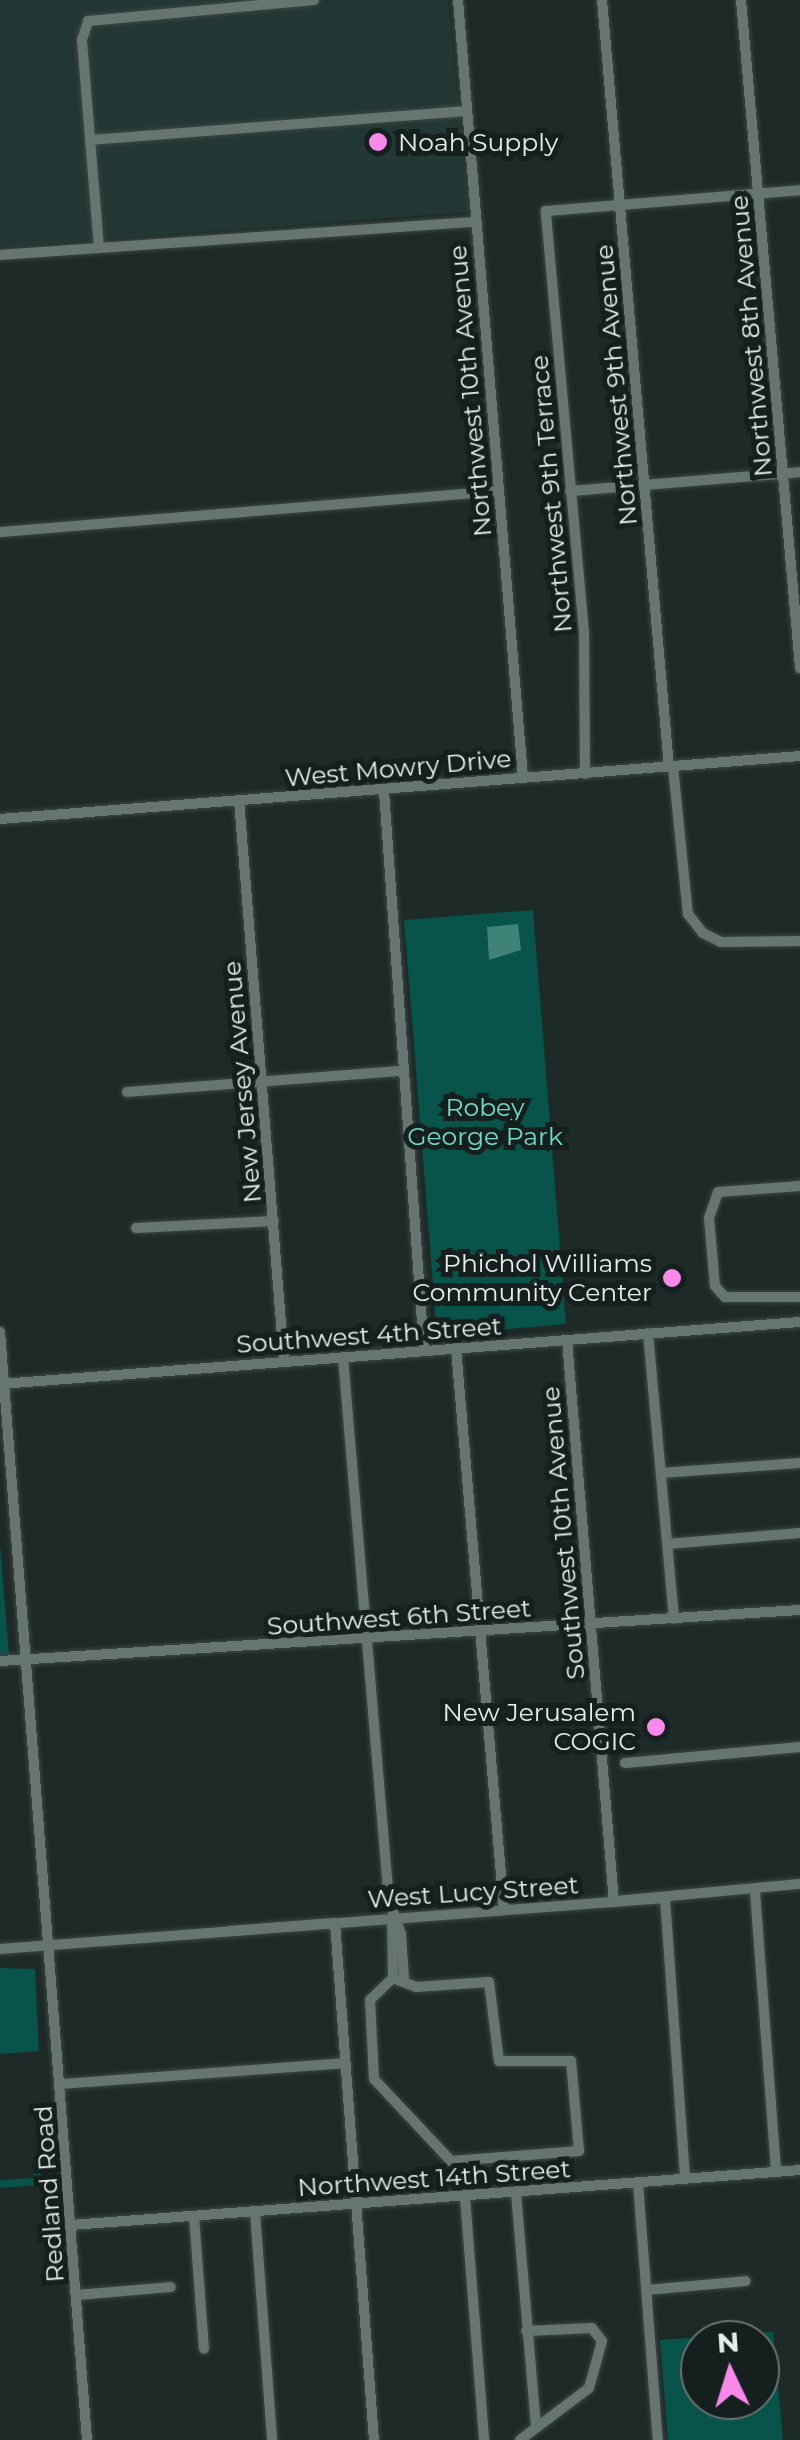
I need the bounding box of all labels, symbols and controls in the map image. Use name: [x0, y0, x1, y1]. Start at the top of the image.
place label: Noah Supply: [398, 127, 558, 157]
marker: Noah Supply: [367, 131, 389, 153]
street label: Northwest 8th Avenue: [724, 194, 778, 478]
street label: Northwest 9th Avenue: [589, 243, 643, 527]
street label: Northwest 10th Avenue: [442, 244, 498, 538]
street label: Northwest 9th Terrace: [524, 354, 578, 634]
street label: West Mowry Drive: [284, 743, 512, 793]
street label: New Jersey Avenue: [216, 960, 268, 1204]
park label: Robey George Park: [407, 1093, 563, 1152]
place label: Phichol Williams Community Center: [413, 1249, 652, 1308]
marker: Phichol Williams Community Center: [661, 1267, 683, 1289]
street label: Southwest 4th Street: [235, 1311, 503, 1359]
street label: Southwest 10th Avenue: [535, 1385, 591, 1681]
street label: Southwest 6th Street: [266, 1593, 532, 1641]
place label: New Jerusalem COGIC: [443, 1698, 636, 1757]
marker: New Jerusalem COGIC: [645, 1716, 667, 1738]
street label: West Lucy Street: [367, 1870, 579, 1914]
street label: Redland Road: [28, 2104, 70, 2284]
street label: Northwest 14th Street: [297, 2153, 571, 2203]
north arrow: [680, 2320, 780, 2420]
text: N: [716, 2324, 741, 2360]

